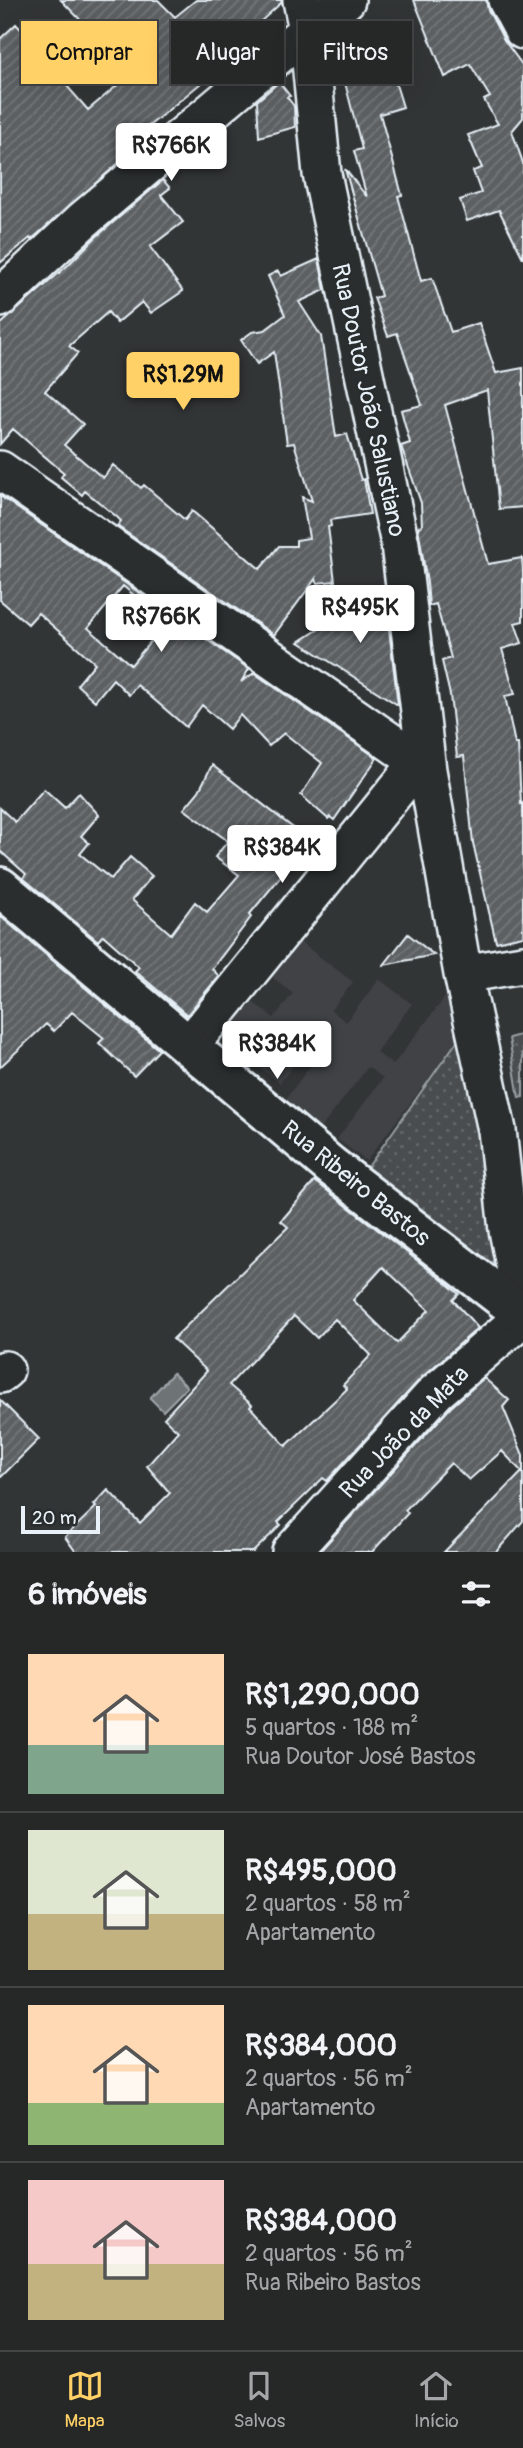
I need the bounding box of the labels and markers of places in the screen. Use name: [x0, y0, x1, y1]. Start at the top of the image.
pin: R$766K: [114, 124, 228, 183]
pin: R$1.29M: [118, 352, 248, 412]
pin: R$495K: [303, 586, 417, 645]
pin: R$766K: [104, 594, 218, 654]
pin: R$384K: [225, 826, 339, 885]
pin: R$384K: [220, 1021, 334, 1081]

